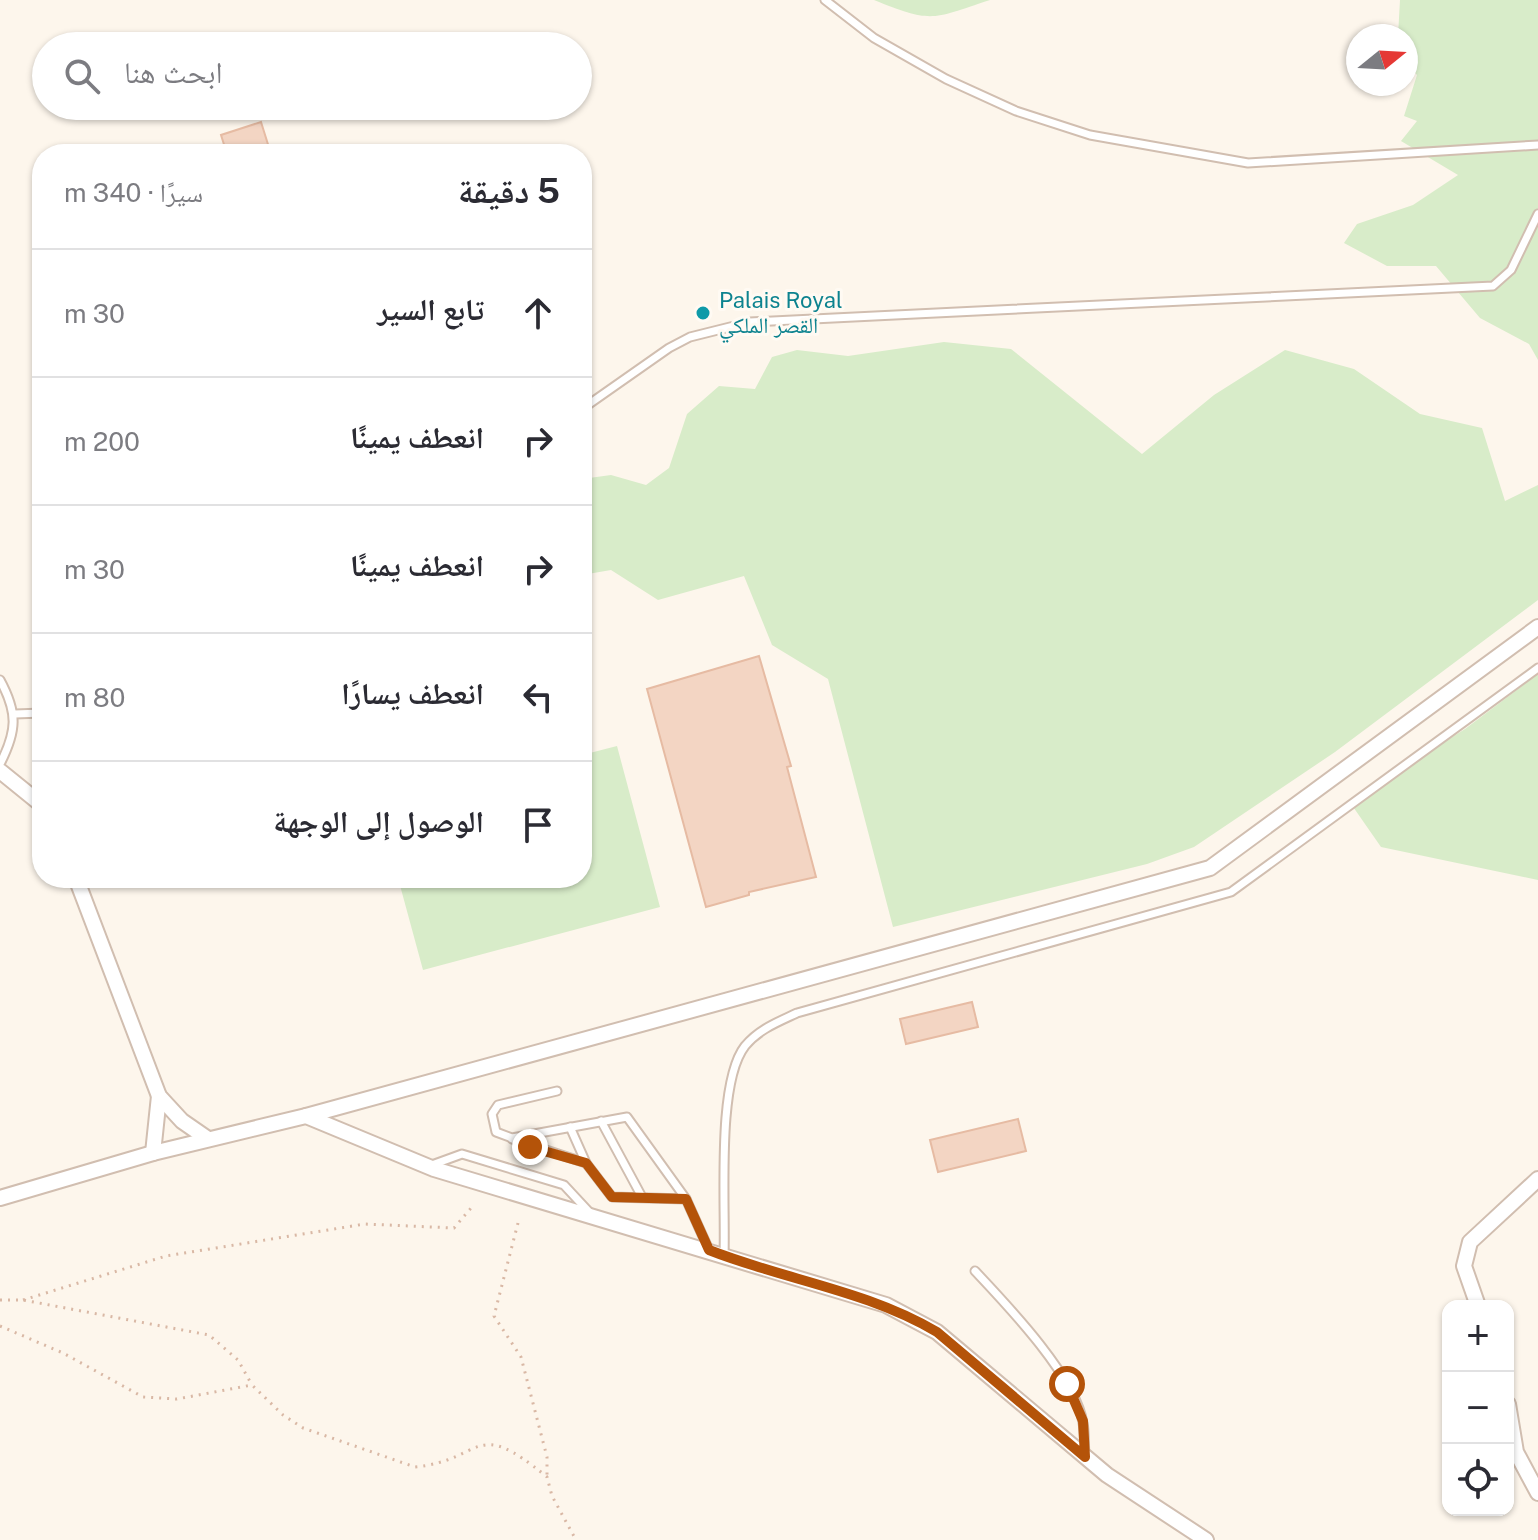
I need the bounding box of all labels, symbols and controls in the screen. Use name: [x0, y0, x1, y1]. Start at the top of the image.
north arrow: [1346, 24, 1418, 96]
search box: [32, 32, 592, 120]
icon: search: [60, 54, 104, 98]
text: ابحث هنا: [124, 54, 223, 90]
text: 5 دقيقة: [458, 171, 560, 211]
text: سيرًا · 340 m: [64, 177, 203, 208]
place label: Palais Royal القصر الملكي: [719, 287, 843, 343]
text: تابع السير: [377, 291, 484, 327]
icon: ahead: [516, 291, 560, 335]
text: 30 m: [64, 298, 125, 329]
marker: Palais Royal القصر الملكي: [694, 304, 712, 322]
text: انعطف يمينًا: [350, 419, 484, 455]
icon: right: [516, 419, 560, 463]
text: 200 m: [64, 426, 140, 457]
text: انعطف يمينًا: [350, 547, 484, 583]
icon: right: [516, 547, 560, 591]
text: 30 m: [64, 554, 125, 585]
text: انعطف يسارًا: [341, 675, 484, 711]
icon: left: [516, 675, 560, 719]
text: 80 m: [64, 682, 125, 713]
text: الوصول إلى الوجهة: [273, 803, 484, 839]
icon: arrive: [516, 803, 560, 847]
route end: [512, 1129, 548, 1165]
map controls: [1442, 1300, 1514, 1516]
button: +: [1442, 1300, 1514, 1372]
route start: [1049, 1366, 1085, 1402]
button: −: [1442, 1372, 1514, 1444]
button: locate: [1442, 1444, 1514, 1516]

